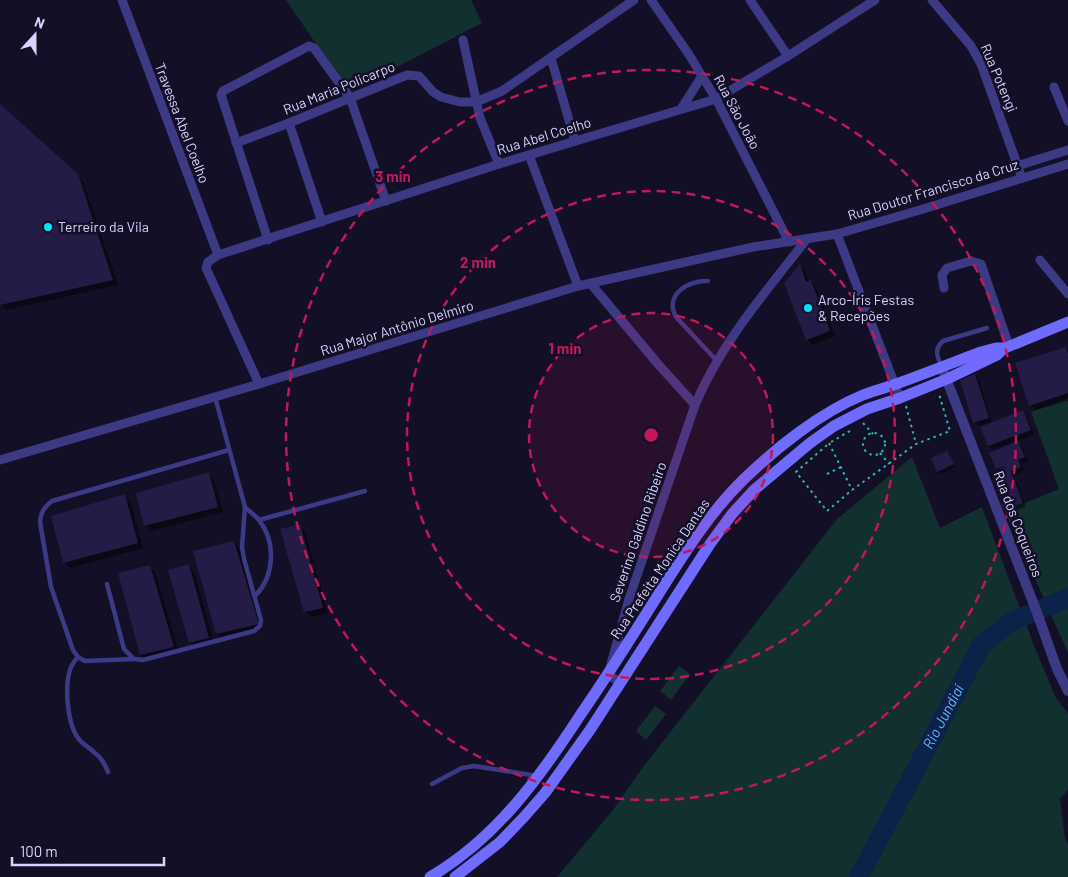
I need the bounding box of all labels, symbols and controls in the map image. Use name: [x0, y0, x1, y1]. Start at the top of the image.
north arrow: [10, 10, 60, 60]
text: N: [32, 13, 47, 32]
street label: Rua Potengi: [977, 41, 1021, 115]
street label: Rua Maria Policarpo: [280, 57, 397, 118]
street label: Travessa Abel Coelho: [152, 60, 213, 185]
street label: Rua São João: [711, 72, 764, 152]
street label: Rua Abel Coelho: [495, 113, 593, 158]
street label: Rua Doutor Francisco da Cruz: [845, 155, 1020, 224]
text: 3 min: [375, 167, 411, 185]
place label: Terreiro da Vila: [58, 218, 149, 235]
marker: Terreiro da Vila: [42, 221, 54, 233]
text: 2 min: [460, 253, 496, 271]
place label: Arco-Íris Festas & Recepões: [818, 291, 914, 324]
street label: Rua Major Antônio Delmiro: [318, 296, 475, 359]
marker: Arco-Íris Festas & Recepões: [802, 302, 814, 314]
text: 1 min: [549, 339, 581, 357]
centre of rings: [642, 426, 660, 444]
street label: Severino Galdino Ribeiro: [606, 459, 670, 604]
street label: Rua dos Coqueiros: [990, 468, 1047, 580]
street label: Rua Prefeita Monica Dantas: [606, 495, 713, 642]
water label: Rio Jundiaí: [918, 680, 967, 752]
scale bar: [12, 834, 165, 866]
text: 100 m: [20, 842, 58, 860]

